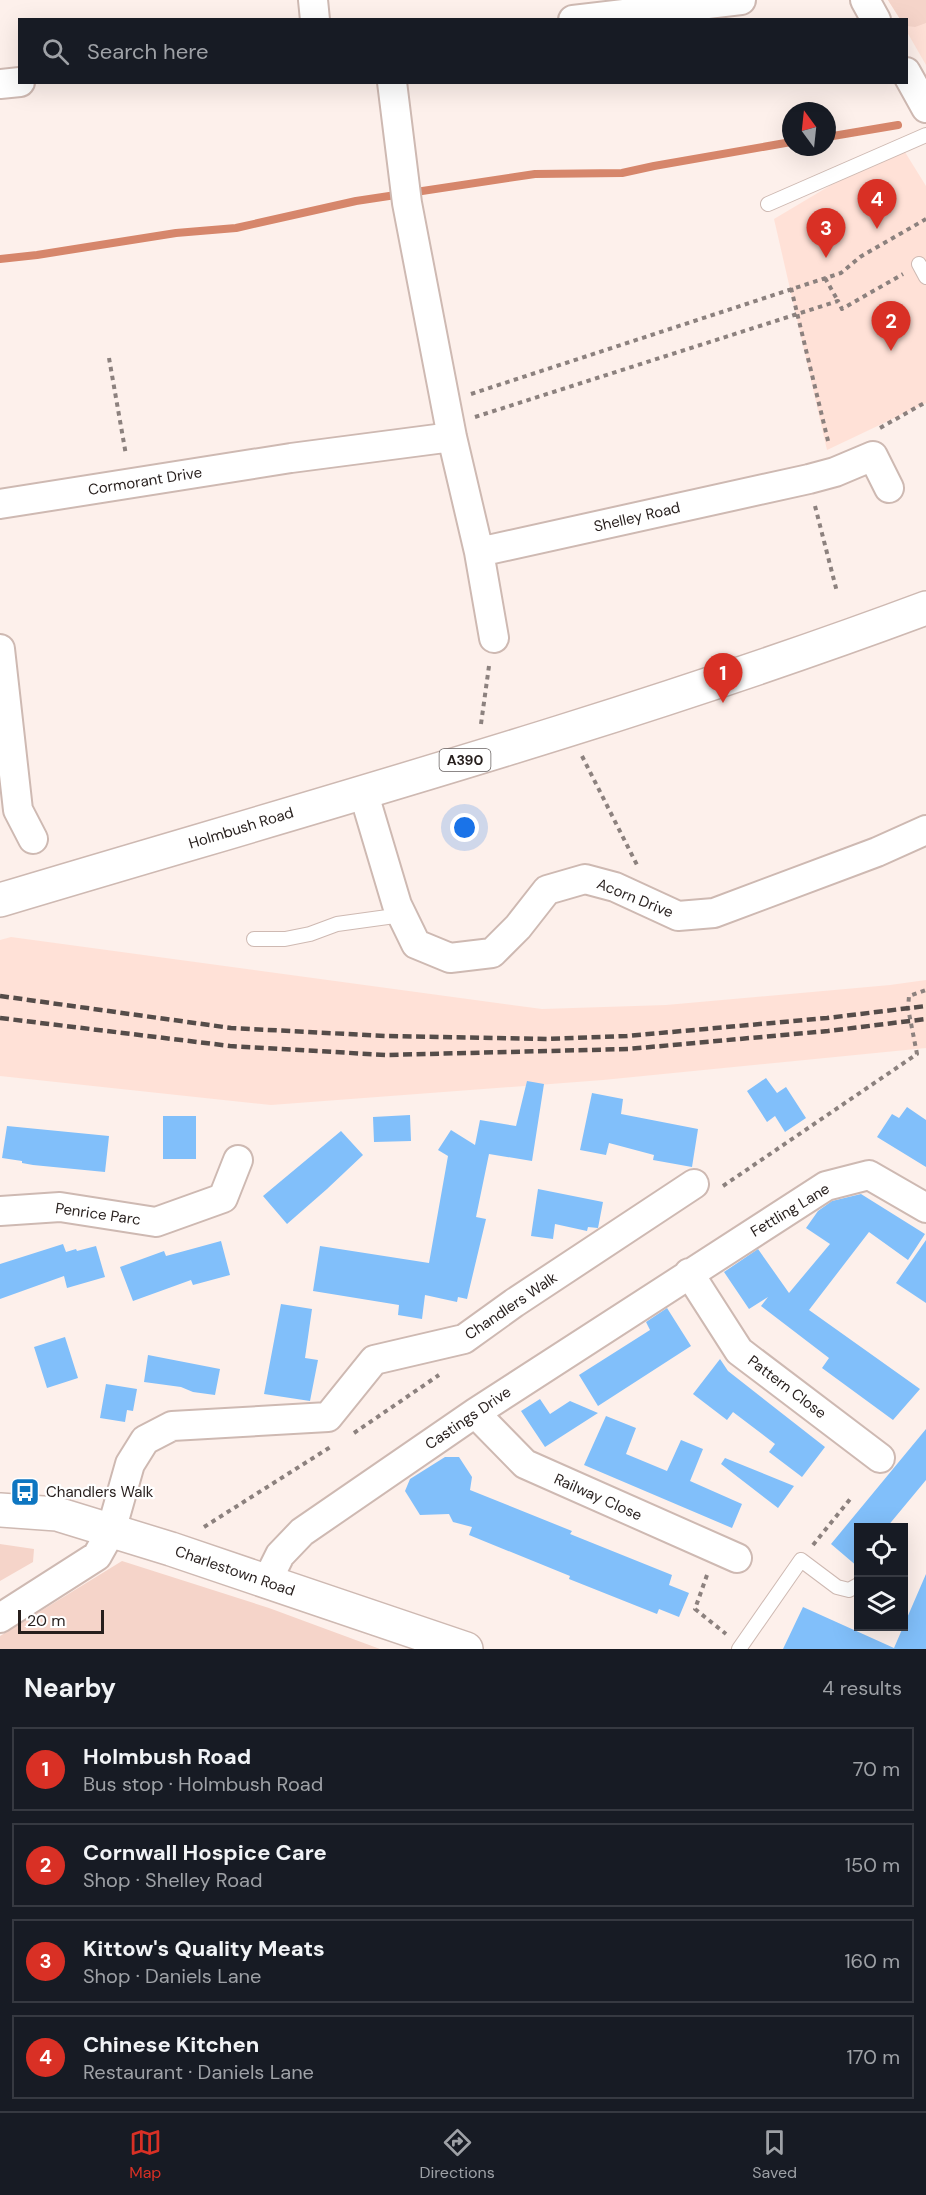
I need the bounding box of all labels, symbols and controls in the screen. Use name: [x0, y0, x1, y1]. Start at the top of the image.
search box: [18, 18, 908, 84]
icon: search: [39, 35, 72, 68]
text: Search here: [87, 37, 208, 66]
north arrow: [782, 102, 836, 156]
pin: 4: [858, 180, 896, 229]
pin: 3: [806, 208, 846, 258]
pin: 2: [872, 302, 910, 351]
street label: Cormorant Drive: [87, 462, 203, 500]
street label: Shelley Road: [592, 497, 682, 537]
pin: 1: [704, 654, 742, 703]
road number: A390: [440, 749, 490, 771]
street label: Holmbush Road: [186, 803, 296, 853]
your location: [450, 813, 479, 842]
street label: Acorn Drive: [594, 874, 676, 922]
street label: Fettling Lane: [747, 1179, 833, 1241]
street label: Penrice Parc: [54, 1198, 142, 1230]
street label: Chandlers Walk: [461, 1267, 561, 1344]
street label: Pattern Close: [744, 1351, 830, 1423]
street label: Castings Drive: [421, 1382, 515, 1454]
street label: Railway Close: [551, 1469, 645, 1525]
bus stop icon: Chandlers Walk: [9, 1476, 41, 1508]
place label: Chandlers Walk: [46, 1482, 154, 1502]
map controls: [854, 1523, 908, 1631]
button: locate: [854, 1523, 908, 1577]
street label: Charlestown Road: [172, 1541, 298, 1601]
button: layers: [854, 1577, 908, 1631]
scale bar: [18, 1607, 104, 1634]
text: 20 m: [27, 1610, 66, 1631]
text: Nearby: [24, 1671, 116, 1705]
text: 4 results: [822, 1675, 902, 1701]
text: Holmbush Road: [83, 1742, 251, 1771]
text: 1: [42, 1756, 49, 1782]
text: 70 m: [853, 1756, 900, 1782]
text: Bus stop · Holmbush Road: [83, 1771, 323, 1797]
text: Cornwall Hospice Care: [83, 1838, 327, 1867]
text: 2: [40, 1852, 51, 1878]
text: 150 m: [845, 1852, 900, 1878]
text: Shop · Shelley Road: [83, 1867, 262, 1893]
text: Kittow's Quality Meats: [83, 1934, 325, 1963]
text: 3: [39, 1948, 52, 1974]
text: 160 m: [844, 1948, 900, 1974]
text: Shop · Daniels Lane: [83, 1963, 261, 1989]
text: Chinese Kitchen: [83, 2030, 259, 2059]
text: 4: [39, 2044, 52, 2070]
text: 170 m: [847, 2044, 900, 2070]
text: Restaurant · Daniels Lane: [83, 2059, 314, 2085]
tab: Map: [129, 2126, 162, 2183]
tab: Directions: [419, 2126, 495, 2183]
tab: Saved: [752, 2126, 797, 2183]

